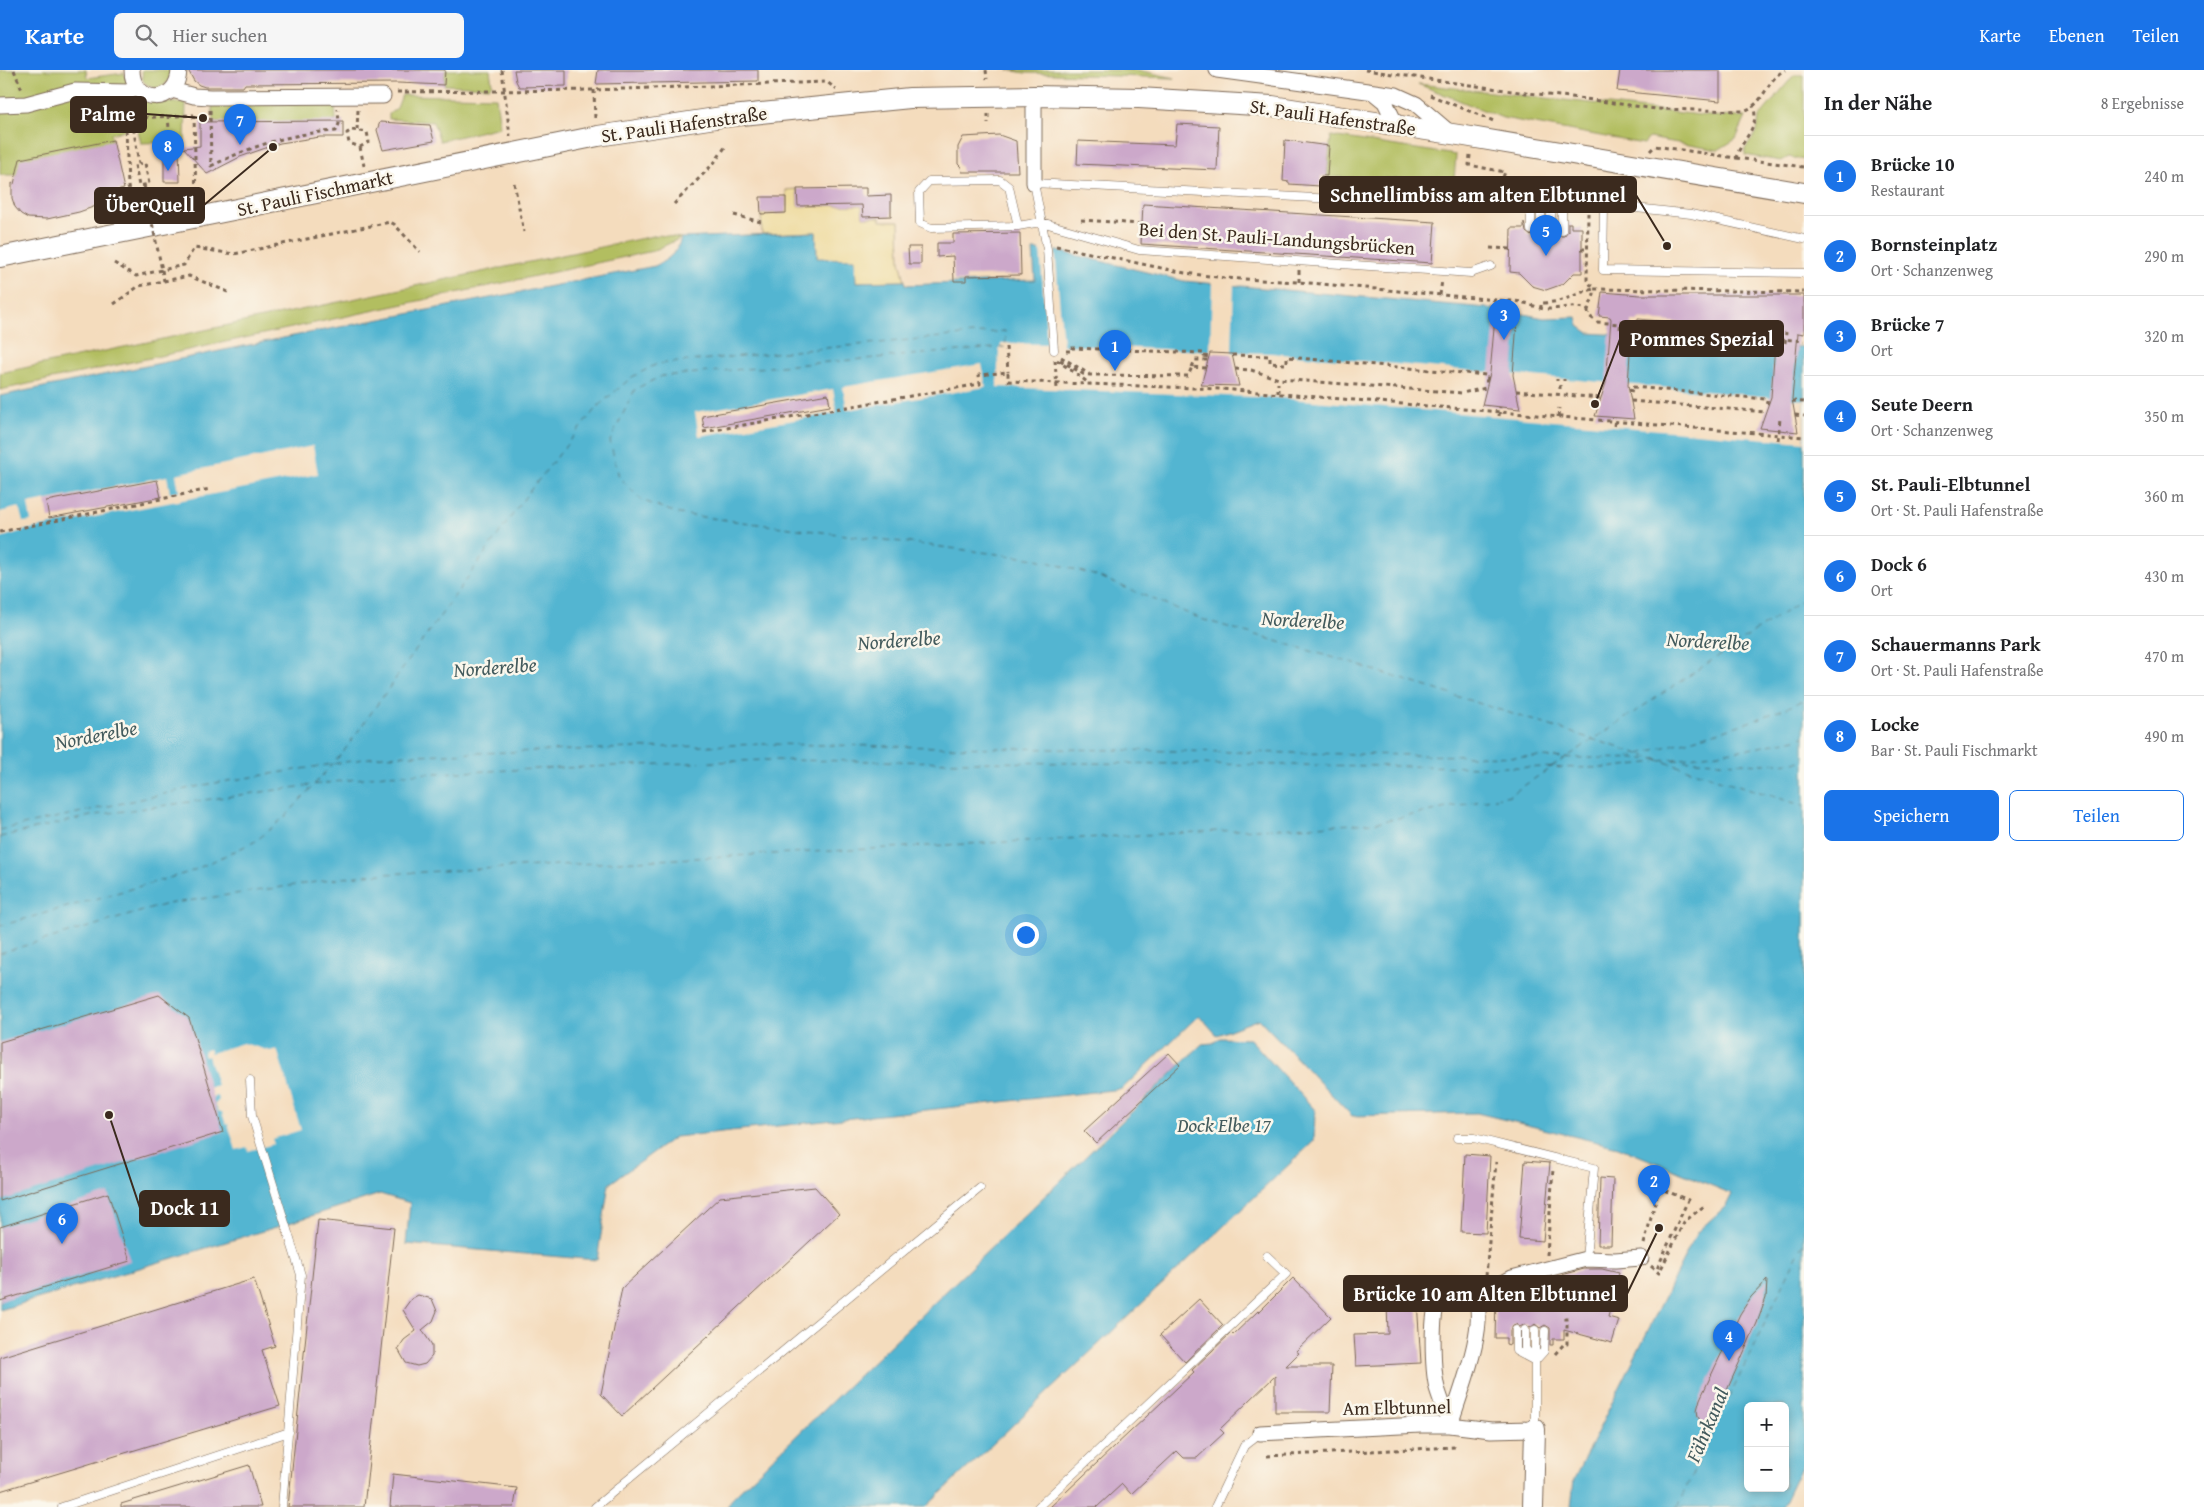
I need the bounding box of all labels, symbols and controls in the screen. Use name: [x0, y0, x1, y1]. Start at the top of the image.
search box: [114, 13, 464, 58]
text: Karte: [25, 18, 84, 53]
icon: search: [132, 21, 160, 49]
text: Hier suchen: [172, 21, 267, 49]
text: Karte: [1980, 22, 2021, 49]
text: Ebenen: [2049, 22, 2105, 49]
text: Teilen: [2133, 22, 2179, 49]
text: In der Nähe: [1824, 87, 1932, 118]
street label: St. Pauli Hafenstraße: [1248, 91, 1418, 143]
text: 8 Ergebnisse: [2101, 91, 2184, 115]
callout: Palme: [71, 97, 146, 132]
street label: St. Pauli Hafenstraße: [599, 98, 769, 150]
text: Palme: [80, 99, 136, 128]
pin: 7: [224, 104, 256, 145]
pin: 8: [152, 130, 184, 171]
text: Brücke 10: [1871, 150, 1954, 178]
street label: St. Pauli Fischmarkt: [234, 163, 396, 223]
text: 1: [1836, 164, 1844, 188]
text: 240 m: [2144, 164, 2184, 188]
callout: Schnellimbiss am alten Elbtunnel: [1320, 177, 1636, 212]
text: Restaurant: [1871, 178, 1945, 202]
text: Schnellimbiss am alten Elbtunnel: [1330, 180, 1626, 209]
callout: ÜberQuell: [95, 188, 204, 223]
text: ÜberQuell: [105, 190, 195, 219]
street label: Bei den St. Pauli-Landungsbrücken: [1138, 214, 1416, 262]
pin: 5: [1530, 215, 1562, 256]
text: Bornsteinplatz: [1871, 230, 1997, 258]
text: 2: [1836, 244, 1844, 268]
text: 290 m: [2144, 244, 2184, 268]
text: Ort · Schanzenweg: [1871, 258, 1993, 282]
pin: 3: [1488, 299, 1520, 340]
text: Brücke 7: [1871, 310, 1945, 338]
callout: Pommes Spezial: [1620, 321, 1783, 356]
text: Pommes Spezial: [1630, 324, 1774, 353]
text: 3: [1836, 324, 1844, 348]
text: 320 m: [2144, 324, 2184, 348]
pin: 1: [1099, 330, 1131, 371]
text: Ort: [1871, 338, 1893, 362]
text: Seute Deern: [1871, 390, 1973, 418]
text: 4: [1836, 404, 1844, 428]
text: 350 m: [2144, 404, 2184, 428]
text: Ort · Schanzenweg: [1871, 418, 1993, 442]
text: St. Pauli-Elbtunnel: [1871, 470, 2030, 498]
text: 5: [1836, 484, 1844, 508]
text: 360 m: [2144, 484, 2184, 508]
text: Ort · St. Pauli Hafenstraße: [1871, 498, 2044, 522]
text: Dock 6: [1871, 550, 1927, 578]
text: 6: [1836, 564, 1844, 588]
text: 430 m: [2144, 564, 2184, 588]
text: Ort: [1871, 578, 1893, 602]
water label: Norderelbe: [1260, 603, 1345, 636]
water label: Norderelbe: [855, 622, 941, 657]
water label: Norderelbe: [1665, 624, 1750, 657]
text: Schauermanns Park: [1871, 630, 2041, 658]
text: 7: [1836, 644, 1844, 668]
text: 470 m: [2144, 644, 2184, 668]
water label: Norderelbe: [451, 649, 537, 684]
text: Ort · St. Pauli Hafenstraße: [1871, 658, 2044, 682]
text: Locke: [1871, 710, 1919, 738]
water label: Norderelbe: [51, 712, 139, 757]
text: 8: [1836, 724, 1844, 748]
text: 490 m: [2144, 724, 2184, 748]
text: Bar · St. Pauli Fischmarkt: [1871, 738, 2038, 762]
button: Speichern: [1824, 790, 1999, 841]
button: Teilen: [2009, 790, 2184, 841]
your location: [1013, 922, 1039, 948]
water label: Dock Elbe 17: [1176, 1110, 1271, 1139]
pin: 2: [1638, 1165, 1670, 1206]
callout: Dock 11: [140, 1191, 229, 1226]
text: Dock 11: [150, 1193, 220, 1222]
pin: 6: [46, 1203, 78, 1244]
callout: Brücke 10 am Alten Elbtunnel: [1344, 1276, 1627, 1311]
text: Brücke 10 am Alten Elbtunnel: [1353, 1279, 1617, 1308]
pin: 4: [1713, 1320, 1745, 1361]
water label: Fährkanal: [1678, 1383, 1735, 1467]
street label: Am Elbtunnel: [1342, 1392, 1452, 1422]
map controls: [1744, 1402, 1789, 1492]
button: +: [1744, 1402, 1789, 1447]
button: −: [1744, 1447, 1789, 1492]

